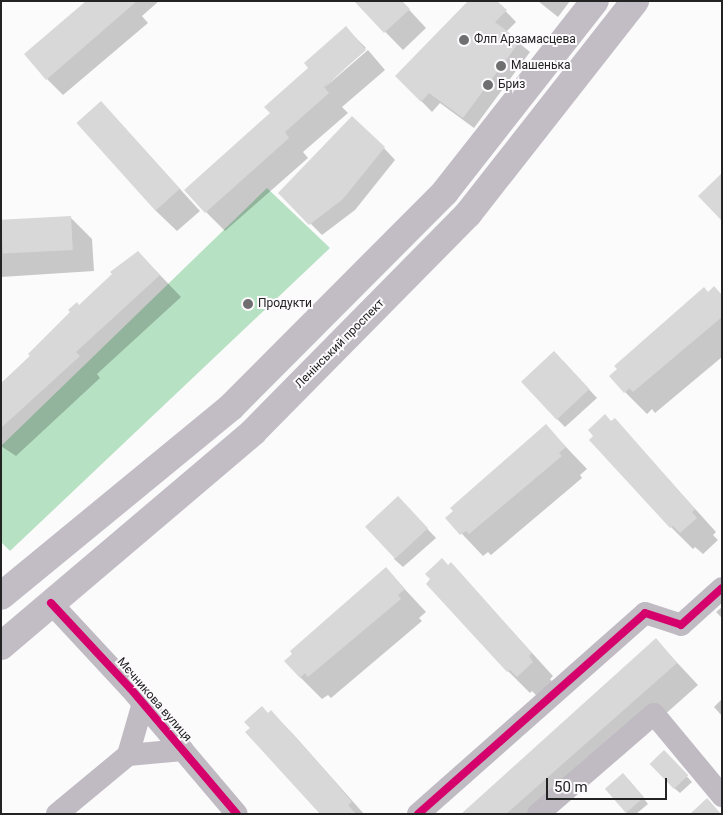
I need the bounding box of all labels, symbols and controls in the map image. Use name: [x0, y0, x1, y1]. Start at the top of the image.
place label: Флп Арзамасцева: [474, 33, 576, 47]
marker: Флп Арзамасцева: [458, 34, 470, 46]
place label: Машенька: [511, 59, 571, 73]
marker: Машенька: [495, 60, 507, 72]
place label: Бриз: [498, 78, 525, 92]
marker: Бриз: [482, 79, 494, 91]
street label: Ленінський проспект: [292, 296, 388, 392]
place label: Продукти: [258, 297, 312, 311]
marker: Продукти: [242, 298, 254, 310]
street label: Мєчникова вулиця: [114, 655, 194, 745]
scale bar: [548, 768, 669, 800]
text: 50 m: [554, 778, 588, 796]

